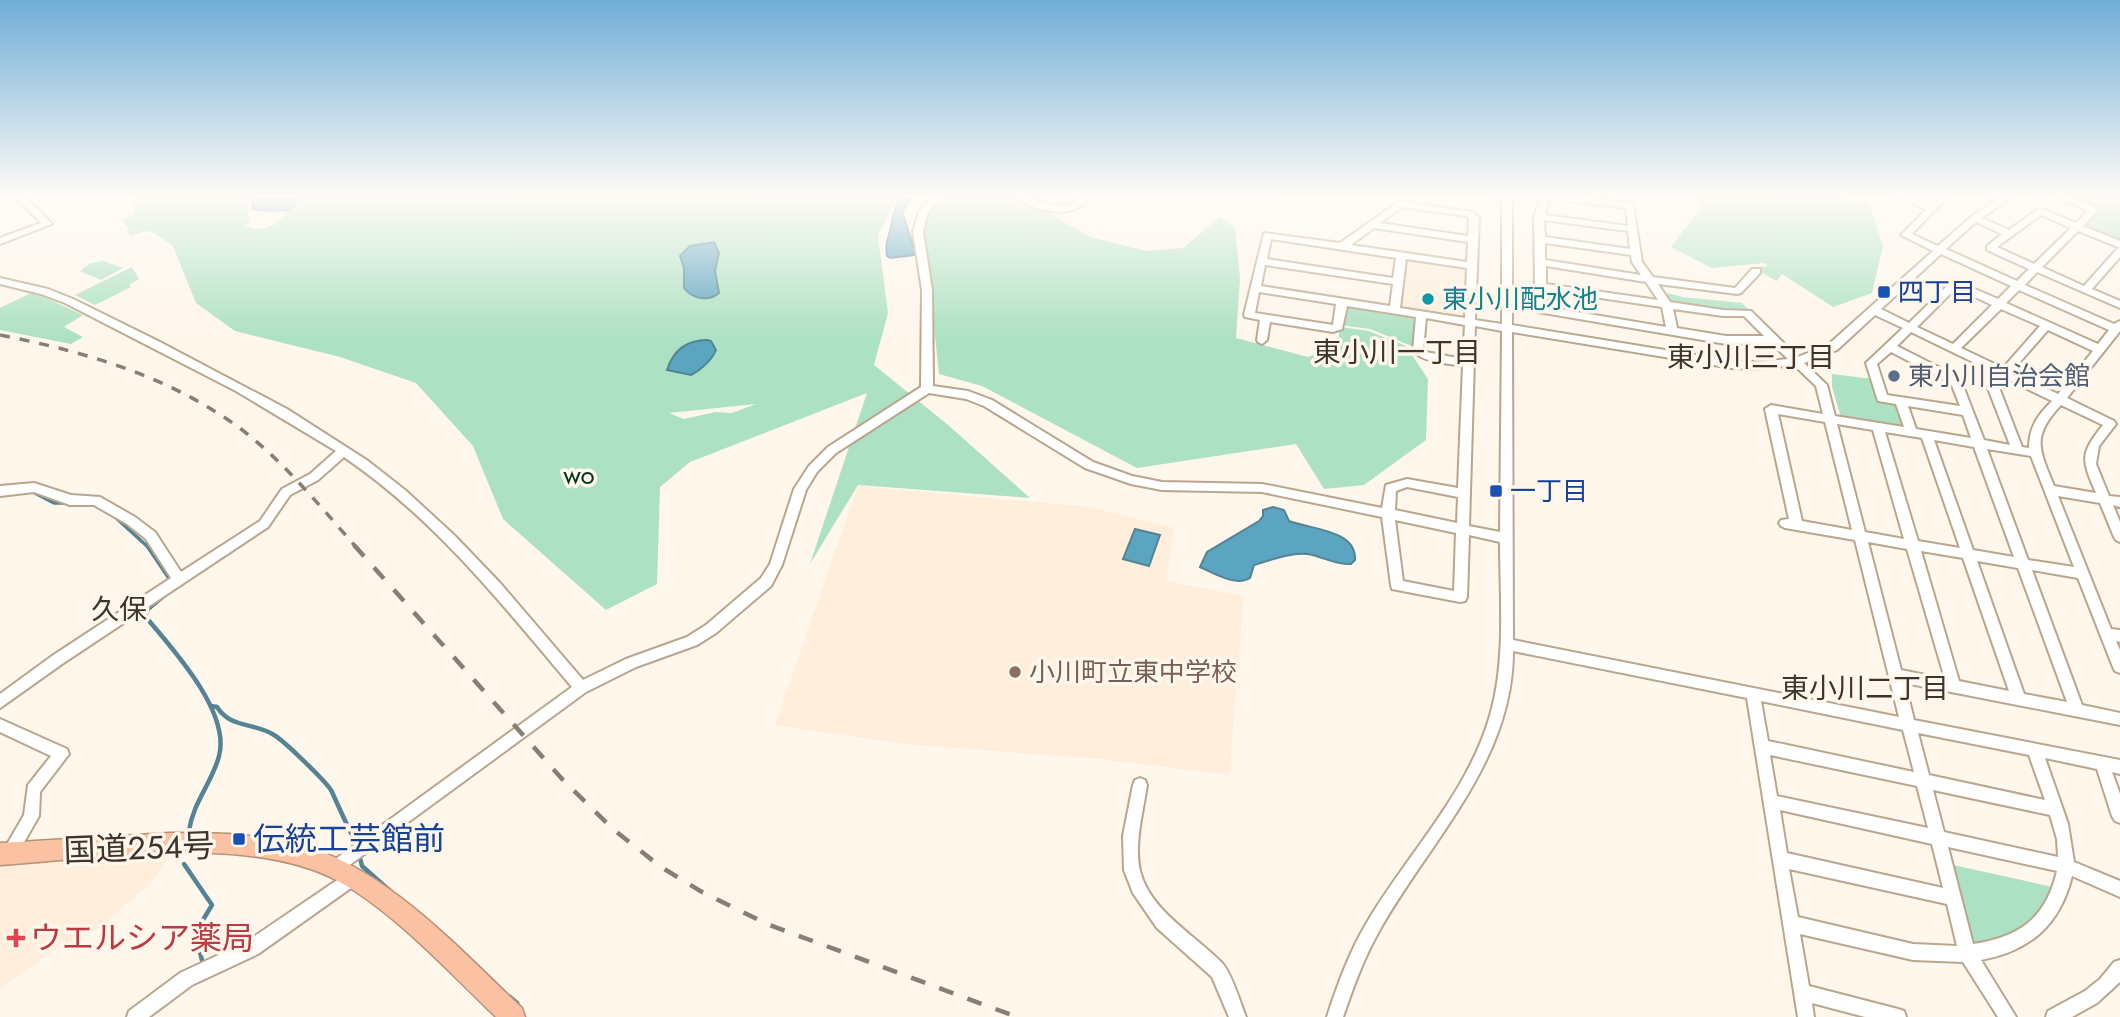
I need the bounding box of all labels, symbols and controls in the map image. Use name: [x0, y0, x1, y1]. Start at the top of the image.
place label: 四丁目: [1898, 273, 1976, 311]
place label: 東小川配水池: [1442, 280, 1598, 318]
marker: 四丁目: [1876, 284, 1892, 300]
marker: 東小川配水池: [1420, 291, 1436, 307]
district label: 東小川一丁目: [1313, 332, 1481, 373]
district label: 東小川三丁目: [1667, 337, 1835, 378]
place label: 東小川自治会館: [1908, 357, 2090, 395]
marker: 東小川自治会館: [1886, 368, 1902, 384]
park label: wo: [563, 456, 595, 494]
place label: 一丁目: [1510, 472, 1588, 510]
marker: 一丁目: [1488, 483, 1504, 499]
district label: 久保: [91, 589, 147, 630]
place label: 小川町立東中学校: [1029, 653, 1237, 691]
marker: 小川町立東中学校: [1007, 664, 1023, 680]
district label: 東小川二丁目: [1781, 668, 1949, 709]
place label: 伝統工芸館前: [253, 816, 445, 862]
street label: 国道254号: [63, 822, 215, 874]
marker: 伝統工芸館前: [231, 831, 247, 847]
place label: ウエルシア薬局: [30, 915, 254, 961]
marker: ウエルシア薬局: [8, 930, 24, 946]

